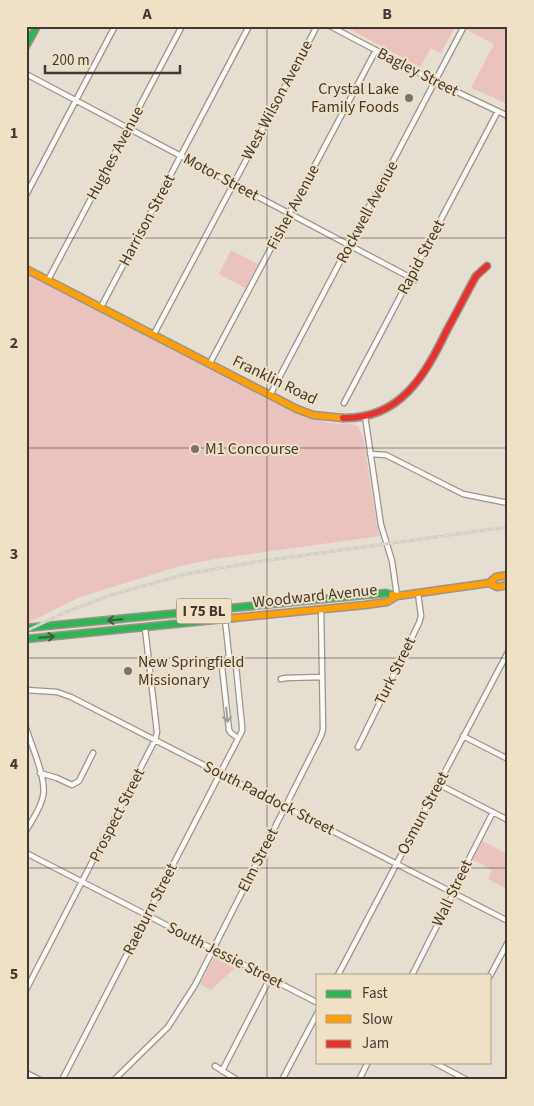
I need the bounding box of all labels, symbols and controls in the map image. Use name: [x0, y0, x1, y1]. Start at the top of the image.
text: A: [141, 3, 152, 25]
text: B: [382, 3, 392, 25]
street label: West Wilson Avenue: [236, 36, 318, 164]
scale bar: [45, 42, 180, 74]
street label: Bagley Street: [374, 42, 463, 102]
text: 200 m: [52, 50, 90, 71]
place label: Crystal Lake Family Foods: [311, 78, 399, 118]
marker: Crystal Lake Family Foods: [403, 92, 415, 104]
street label: Hughes Avenue: [81, 102, 149, 204]
text: 1: [10, 122, 18, 144]
street label: Motor Street: [179, 148, 263, 206]
street label: Rockwell Avenue: [331, 157, 403, 267]
street label: Fisher Avenue: [261, 161, 325, 253]
street label: Harrison Street: [114, 170, 181, 270]
street label: Rapid Street: [392, 215, 450, 298]
text: 2: [10, 332, 18, 354]
street label: Franklin Road: [229, 350, 321, 410]
place label: M1 Concourse: [205, 438, 299, 460]
marker: M1 Concourse: [189, 443, 201, 455]
text: 3: [10, 543, 18, 565]
street label: Woodward Avenue: [252, 579, 378, 613]
road number: I 75 BL: [176, 598, 232, 624]
one-way arrow: [107, 615, 123, 625]
one-way arrow: [39, 633, 55, 642]
street label: Turk Street: [369, 633, 421, 709]
place label: New Springfield Missionary: [138, 651, 244, 691]
marker: New Springfield Missionary: [122, 665, 134, 677]
one-way arrow: [222, 707, 232, 723]
text: 4: [10, 753, 19, 775]
street label: South Paddock Street: [200, 755, 339, 841]
street label: Prospect Street: [84, 764, 150, 866]
street label: Osmun Street: [392, 767, 454, 858]
street label: Elm Street: [233, 824, 284, 896]
street label: Wall Street: [426, 855, 478, 930]
street label: Raeburn Street: [117, 859, 183, 959]
street label: South Jessie Street: [163, 916, 287, 994]
text: 5: [10, 963, 18, 985]
legend: [316, 974, 492, 1064]
text: Fast: [362, 983, 388, 1004]
text: Slow: [362, 1009, 393, 1030]
text: Jam: [362, 1033, 389, 1054]

